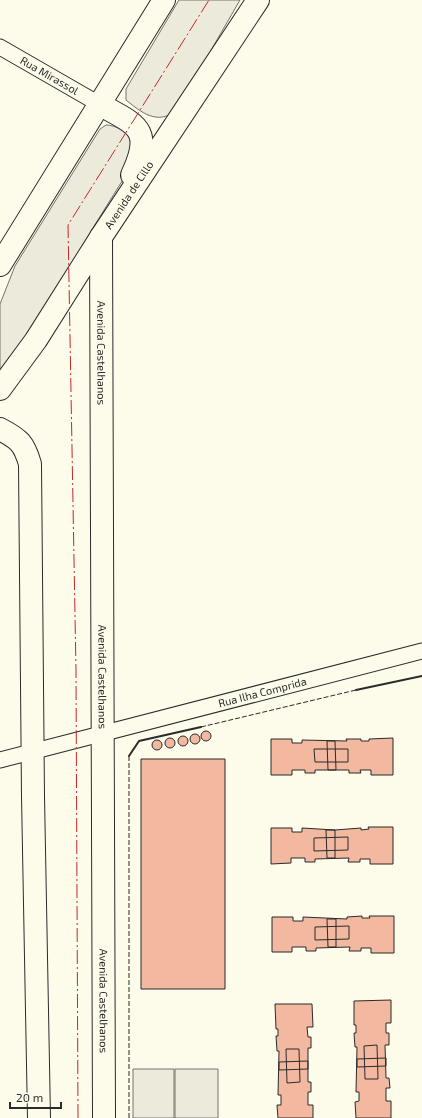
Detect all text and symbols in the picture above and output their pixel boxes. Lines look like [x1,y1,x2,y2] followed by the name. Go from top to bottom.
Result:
[18,53,82,97] street label: Rua Mirassol
[101,158,156,231] street label: Avenida de Cillo
[95,301,109,406] street label: Avenida Castelhanos
[96,625,110,730] street label: Avenida Castelhanos
[217,674,308,709] street label: Rua Ilha Comprida
[97,949,111,1054] street label: Avenida Castelhanos
[10,1084,61,1110] scale bar
[16,1090,43,1104] text: 20 m

